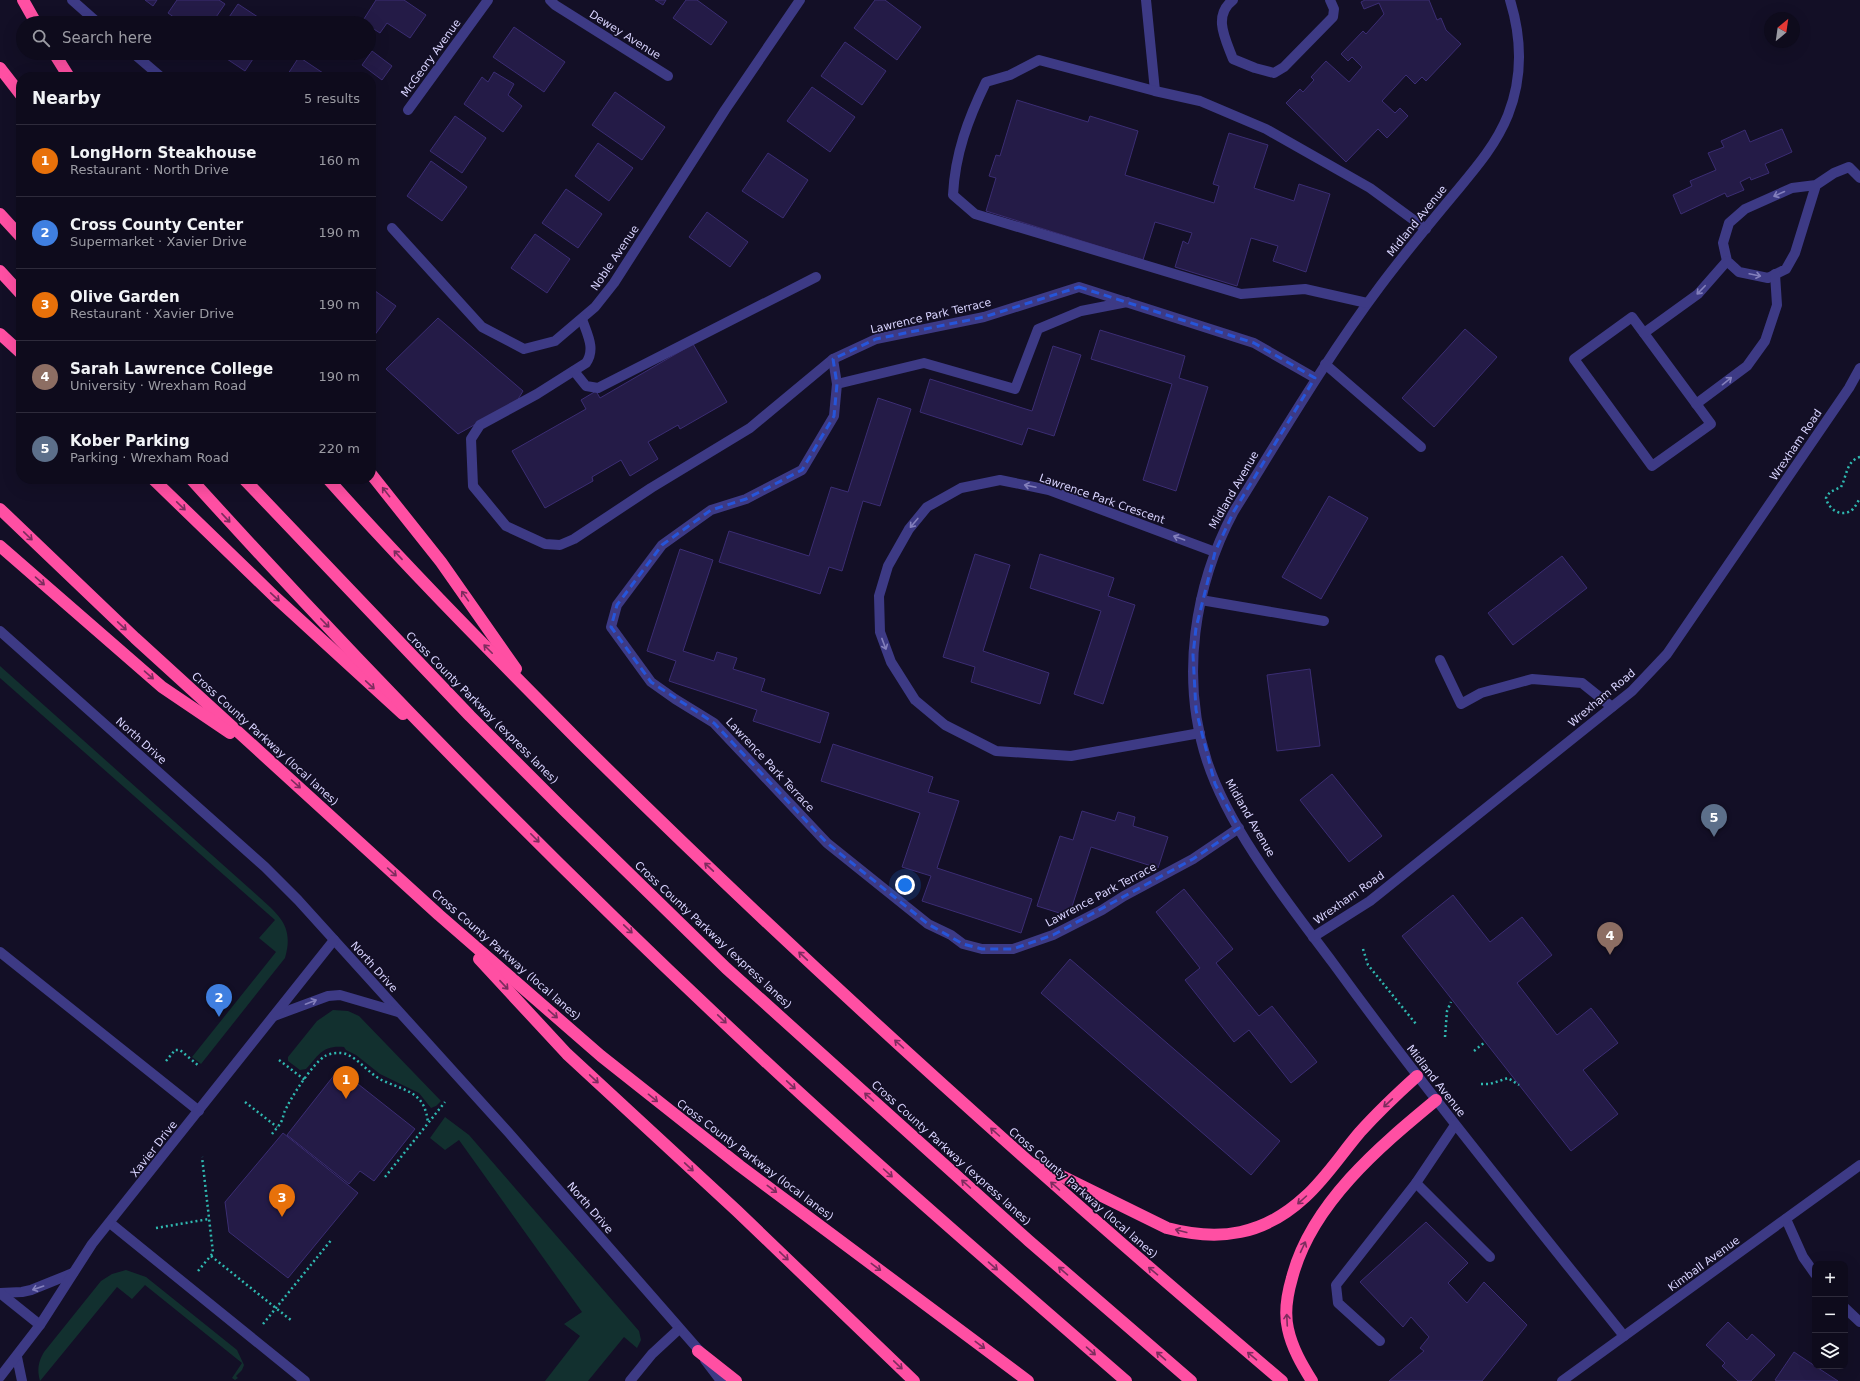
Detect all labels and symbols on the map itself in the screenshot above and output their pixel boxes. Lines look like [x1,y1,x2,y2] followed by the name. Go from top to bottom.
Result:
[587,8,663,62] street label: Dewey Avenue
[1764,12,1800,48] north arrow
[398,16,464,99] street label: McGeory Avenue
[1384,183,1450,259] street label: Midland Avenue
[1773,191,1785,198] one-way arrow
[588,223,642,293] street label: Noble Avenue
[1748,272,1761,280] one-way arrow
[1696,285,1706,295] one-way arrow
[869,296,993,336] street label: Lawrence Park Terrace
[1722,377,1733,386] one-way arrow
[1767,407,1825,483] street label: Wrexham Road
[1206,449,1262,531] street label: Midland Avenue
[1037,471,1167,527] street label: Lawrence Park Crescent
[1023,482,1036,490] one-way arrow
[381,487,390,498] one-way arrow
[176,501,186,511] one-way arrow
[222,513,231,523] one-way arrow
[909,518,918,529] one-way arrow
[23,532,33,541] one-way arrow
[1173,534,1185,542] one-way arrow
[393,550,403,560] one-way arrow
[35,576,45,585] one-way arrow
[461,591,469,602] one-way arrow
[270,592,280,601] one-way arrow
[320,618,330,628] one-way arrow
[117,621,127,631] one-way arrow
[403,629,561,787] street label: Cross County Parkway (express lanes)
[881,637,889,649] one-way arrow
[483,644,493,654] one-way arrow
[1566,666,1638,730] street label: Wrexham Road
[143,670,153,679] one-way arrow
[189,670,341,808] street label: Cross County Parkway (local lanes)
[365,680,376,689] one-way arrow
[113,715,169,767] street label: North Drive
[723,715,817,815] street label: Lawrence Park Terrace
[1222,777,1278,859] street label: Midland Avenue
[291,780,301,789] one-way arrow
[1701,804,1727,837] pin: 5
[530,833,540,843] one-way arrow
[632,859,794,1011] street label: Cross County Parkway (express lanes)
[1043,860,1159,930] street label: Lawrence Park Terrace
[704,862,714,872] one-way arrow
[387,867,397,877] one-way arrow
[1311,869,1387,927] street label: Wrexham Road
[895,875,915,895] your location
[429,887,583,1023] street label: Cross County Parkway (local lanes)
[1597,922,1623,955] pin: 4
[623,925,633,934] one-way arrow
[348,939,400,995] street label: North Drive
[798,952,808,961] one-way arrow
[499,980,508,990] one-way arrow
[206,984,232,1017] pin: 2
[304,998,316,1006] one-way arrow
[548,1010,559,1019] one-way arrow
[717,1014,727,1024] one-way arrow
[894,1040,904,1049] one-way arrow
[1404,1042,1468,1120] street label: Midland Avenue
[333,1066,359,1099] pin: 1
[589,1074,599,1084] one-way arrow
[869,1078,1033,1228] street label: Cross County Parkway (express lanes)
[786,1080,796,1089] one-way arrow
[647,1093,658,1102] one-way arrow
[865,1093,875,1102] one-way arrow
[674,1097,836,1223] street label: Cross County Parkway (local lanes)
[1383,1098,1393,1107] one-way arrow
[128,1118,180,1180] street label: Xavier Drive
[1006,1125,1160,1261] street label: Cross County Parkway (local lanes)
[990,1128,1000,1137] one-way arrow
[684,1162,694,1172] one-way arrow
[882,1168,893,1177] one-way arrow
[961,1179,971,1189] one-way arrow
[564,1180,616,1236] street label: North Drive
[1050,1182,1060,1191] one-way arrow
[269,1184,295,1217] pin: 3
[766,1185,777,1193] one-way arrow
[1296,1195,1307,1204] one-way arrow
[1175,1227,1188,1235] one-way arrow
[1666,1234,1742,1294] street label: Kimball Avenue
[1300,1241,1307,1253] one-way arrow
[779,1251,789,1261] one-way arrow
[988,1261,998,1270] one-way arrow
[870,1263,881,1271] one-way arrow
[1058,1266,1068,1275] one-way arrow
[1148,1267,1158,1276] one-way arrow
[32,1284,44,1292] one-way arrow
[1284,1314,1291,1327] one-way arrow
[974,1341,985,1349] one-way arrow
[1086,1347,1096,1356] one-way arrow
[1156,1351,1167,1360] one-way arrow
[1247,1351,1257,1360] one-way arrow
[893,1361,903,1370] one-way arrow

